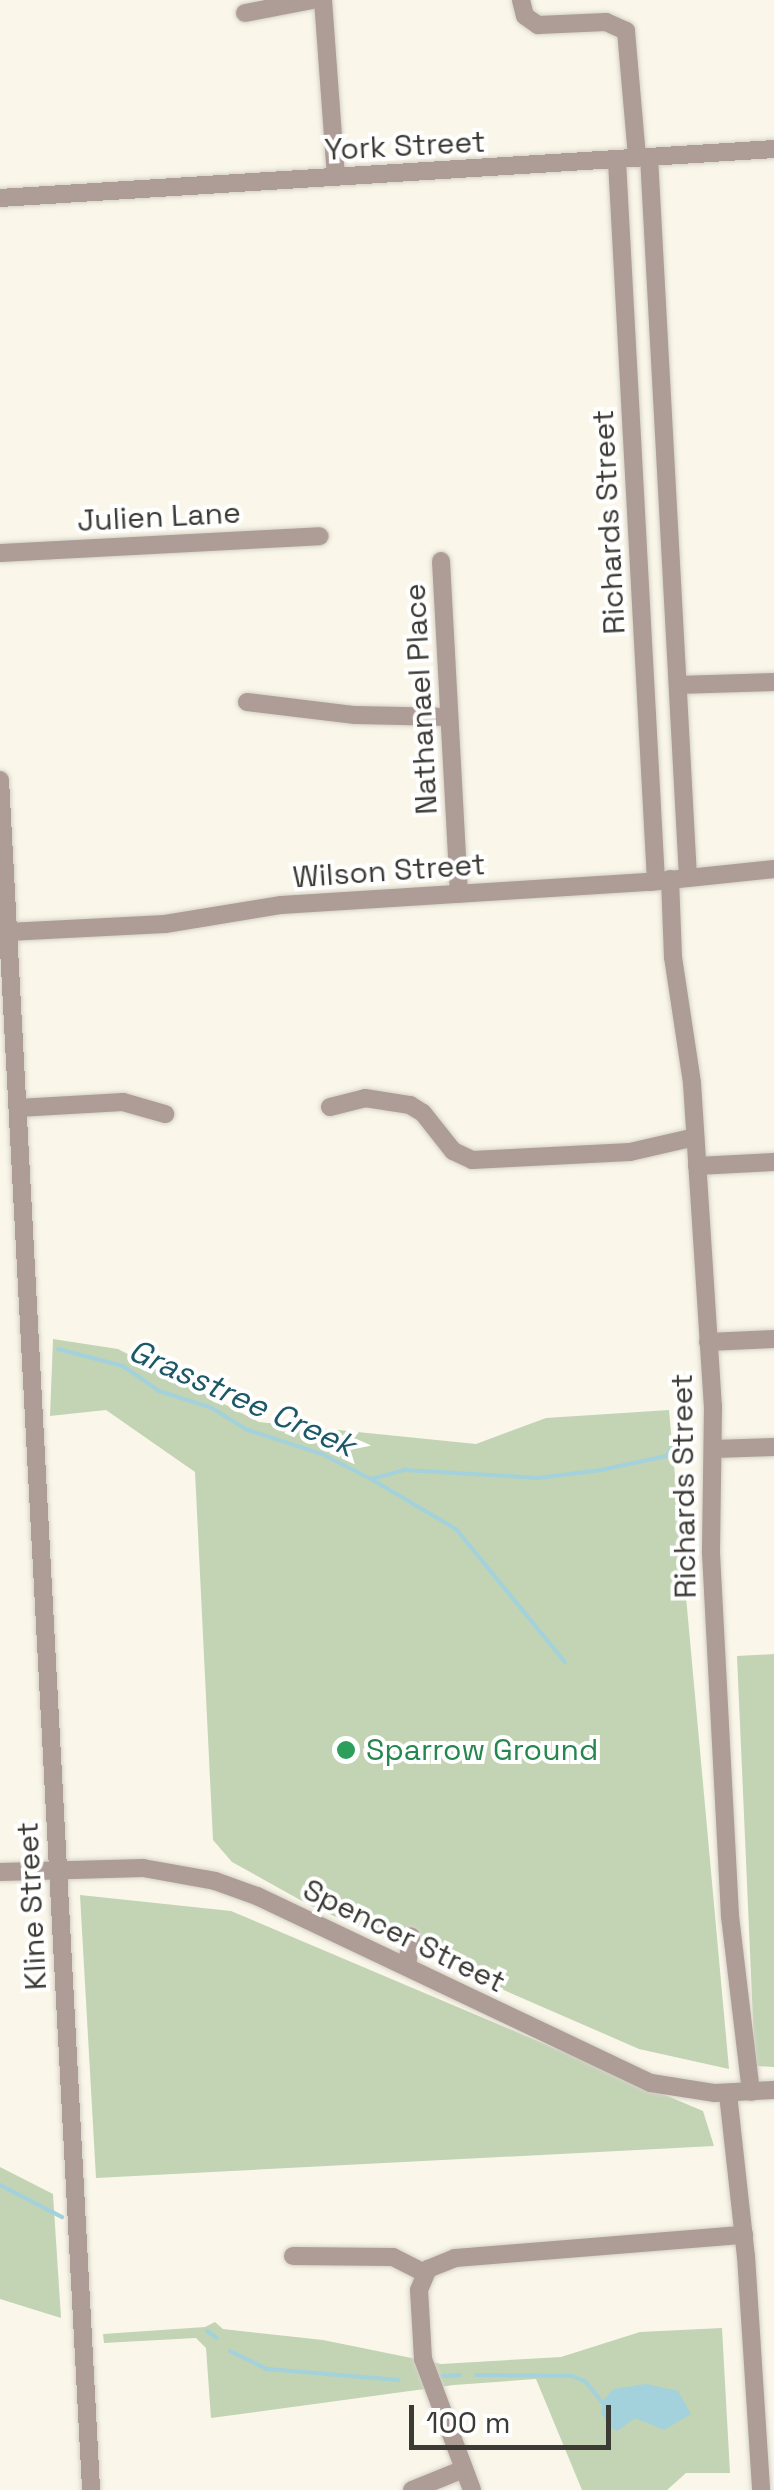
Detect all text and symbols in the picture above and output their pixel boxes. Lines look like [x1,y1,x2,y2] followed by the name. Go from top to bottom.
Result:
[324,124,486,168] street label: York Street
[585,409,633,635] street label: Richards Street
[76,495,242,539] street label: Julien Lane
[397,582,445,816] street label: Nathanael Place
[291,846,487,896] street label: Wilson Street
[123,1331,361,1465] water label: Grasstree Creek
[664,1373,704,1599] street label: Richards Street
[366,1732,598,1768] place label: Sparrow Ground
[335,1739,357,1761] marker: Sparrow Ground
[10,1821,54,1991] street label: Kline Street
[297,1872,511,2000] street label: Spencer Street
[414,2385,616,2447] scale bar
[426,2403,511,2442] text: 100 m

